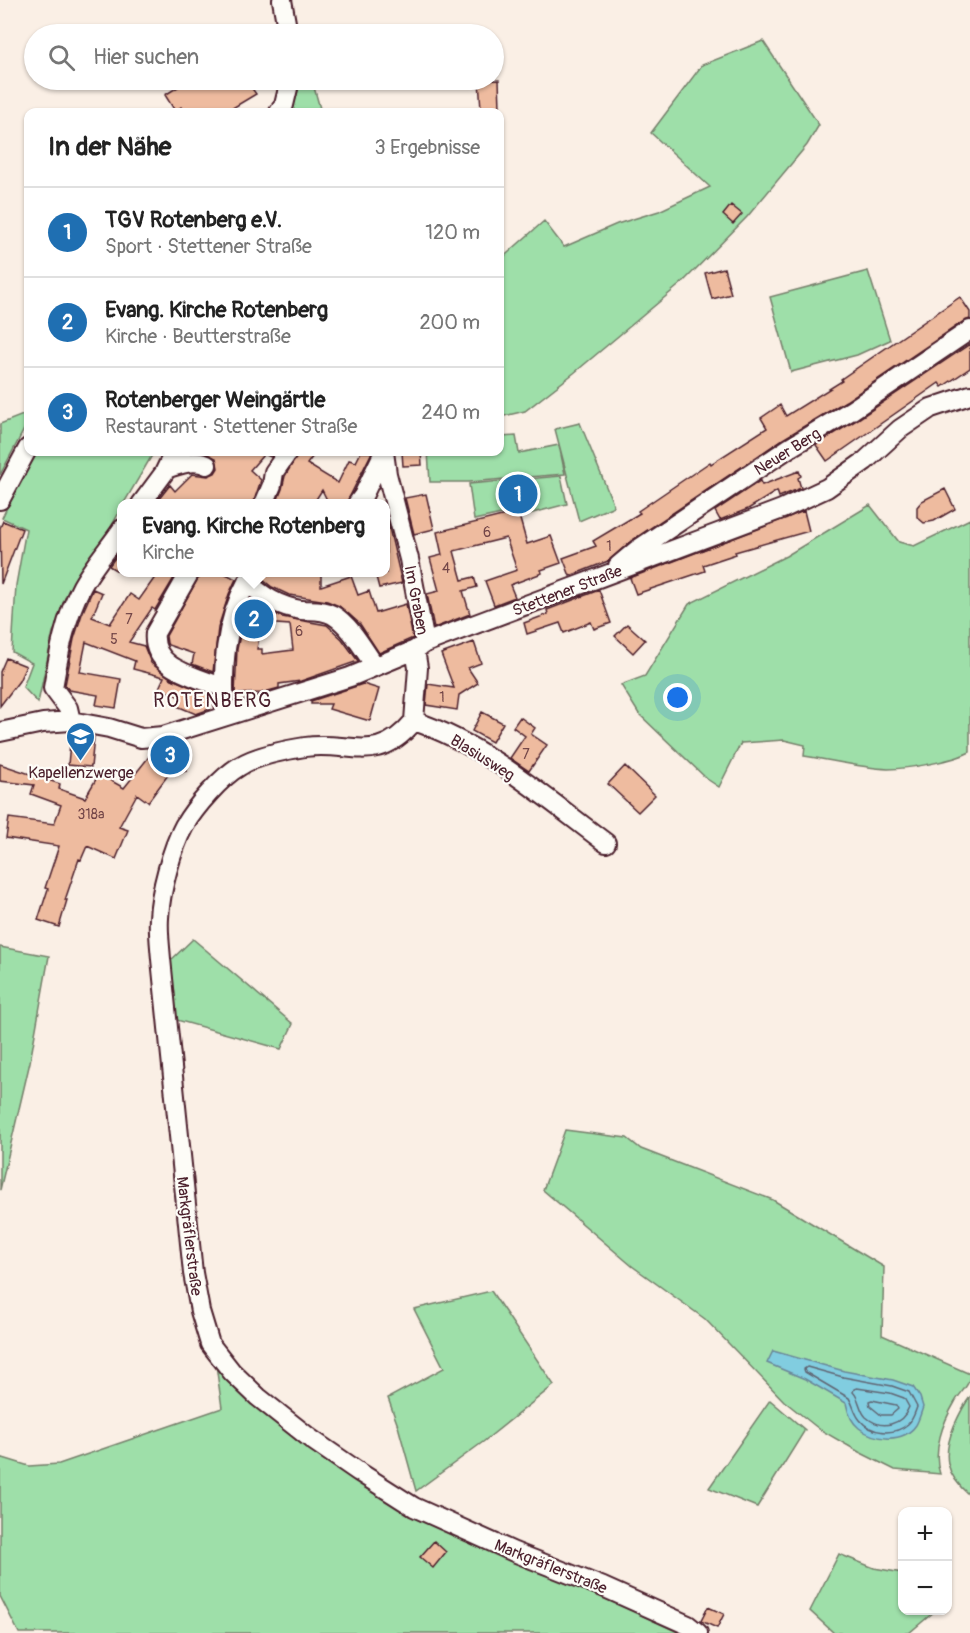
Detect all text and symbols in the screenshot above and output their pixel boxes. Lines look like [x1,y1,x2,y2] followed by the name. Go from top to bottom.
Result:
[24,24,504,90] search box
[45,41,78,74] icon: search
[93,43,199,71] text: Hier suchen
[48,131,171,163] text: In der Nähe
[375,135,480,160] text: 3 Ergebnisse
[105,206,282,234] text: TGV Rotenberg e.V.
[64,220,71,245] text: 1
[425,220,480,245] text: 120 m
[105,234,312,259] text: Sport · Stettener Straße
[105,296,328,324] text: Evang. Kirche Rotenberg
[62,310,73,335] text: 2
[419,310,480,335] text: 200 m
[105,324,291,349] text: Kirche · Beutterstraße
[105,386,325,414] text: Rotenberger Weingärtle
[62,400,73,425] text: 3
[421,400,480,425] text: 240 m
[105,414,357,439] text: Restaurant · Stettener Straße
[751,424,824,480] street label: Neuer Berg
[498,472,538,516] pin: 1
[117,499,390,577] popup
[142,512,365,540] text: Evang. Kirche Rotenberg
[483,524,491,541] house number: 6
[606,538,612,555] house number: 1
[142,540,194,565] text: Kirche
[442,560,450,577] house number: 4
[510,561,625,621] street label: Stettener Straße
[399,564,433,637] street label: Im Graben
[234,596,274,642] pin: 2
[125,611,133,628] house number: 7
[295,623,303,640] house number: 6
[110,631,118,648] house number: 5
[663,683,692,712] your location
[153,688,273,713] district label: ROTENBERG
[439,689,445,706] house number: 1
[65,720,97,762] school or university icon: Kapellenzwerge
[447,730,518,785] street label: Blasiusweg
[150,732,190,777] pin: 3
[522,746,530,763] house number: 7
[28,763,134,783] place label: Kapellenzwerge
[78,806,104,823] house number: 318a
[172,1175,206,1297] street label: Markgräflerstraße
[898,1507,952,1615] map controls
[898,1507,952,1561] button: +
[491,1535,610,1599] street label: Markgräflerstraße
[898,1561,952,1615] button: −

